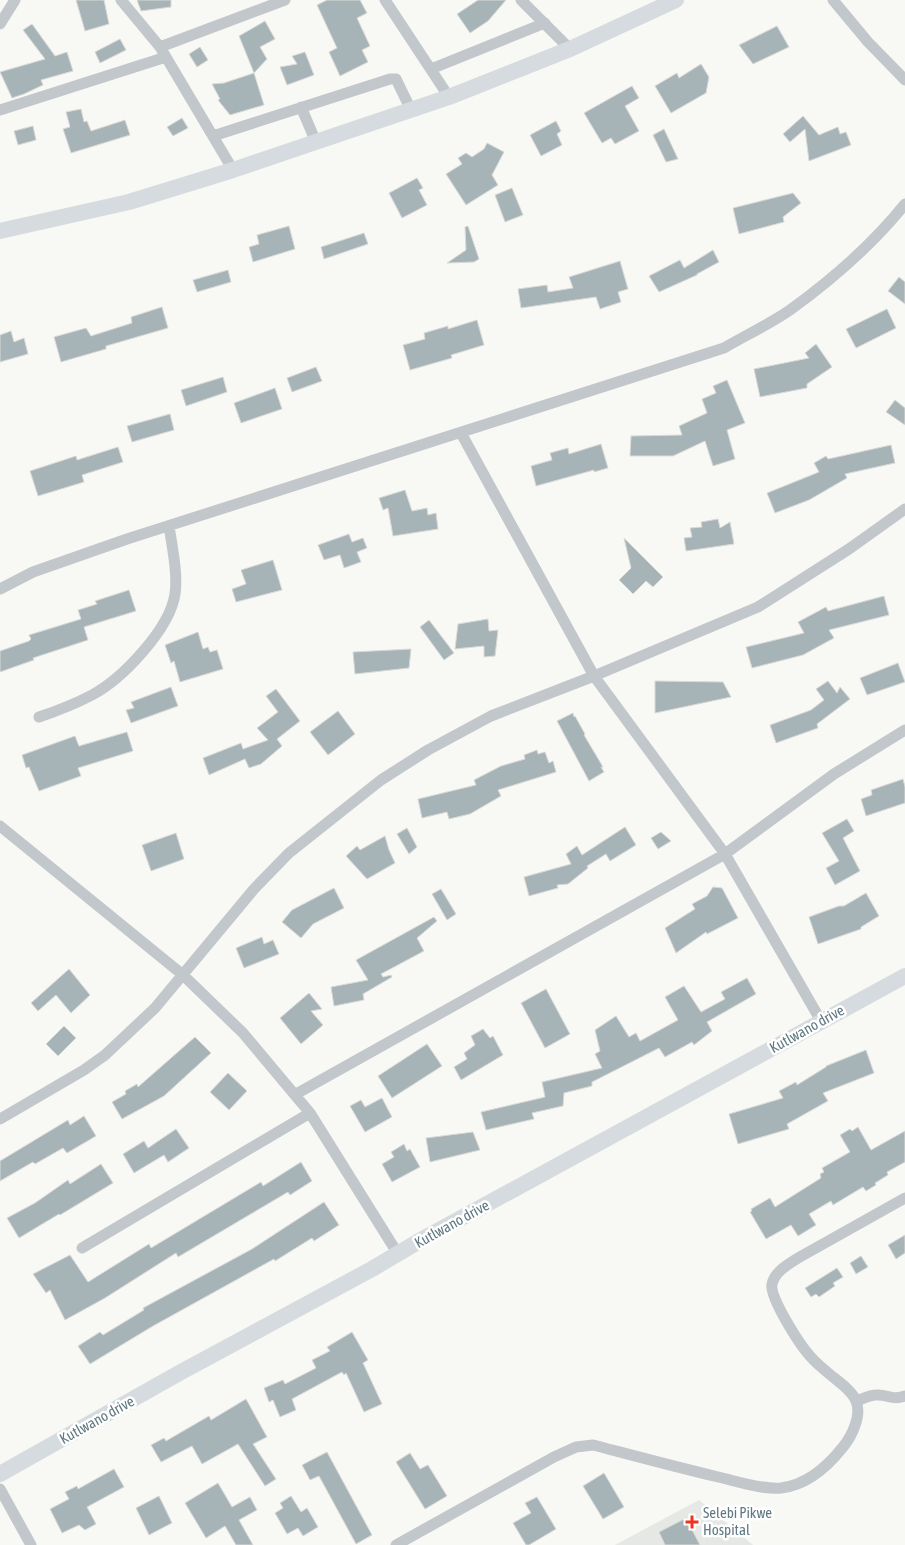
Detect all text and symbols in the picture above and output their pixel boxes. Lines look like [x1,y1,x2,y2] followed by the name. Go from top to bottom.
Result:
[767,1001,847,1056] street label: Kutlwano drive
[412,1196,492,1251] street label: Kutlwano drive
[57,1392,137,1447] street label: Kutlwano drive
[703,1504,772,1538] place label: Selebi Pikwe Hospital
[685,1515,699,1529] marker: Selebi Pikwe Hospital

